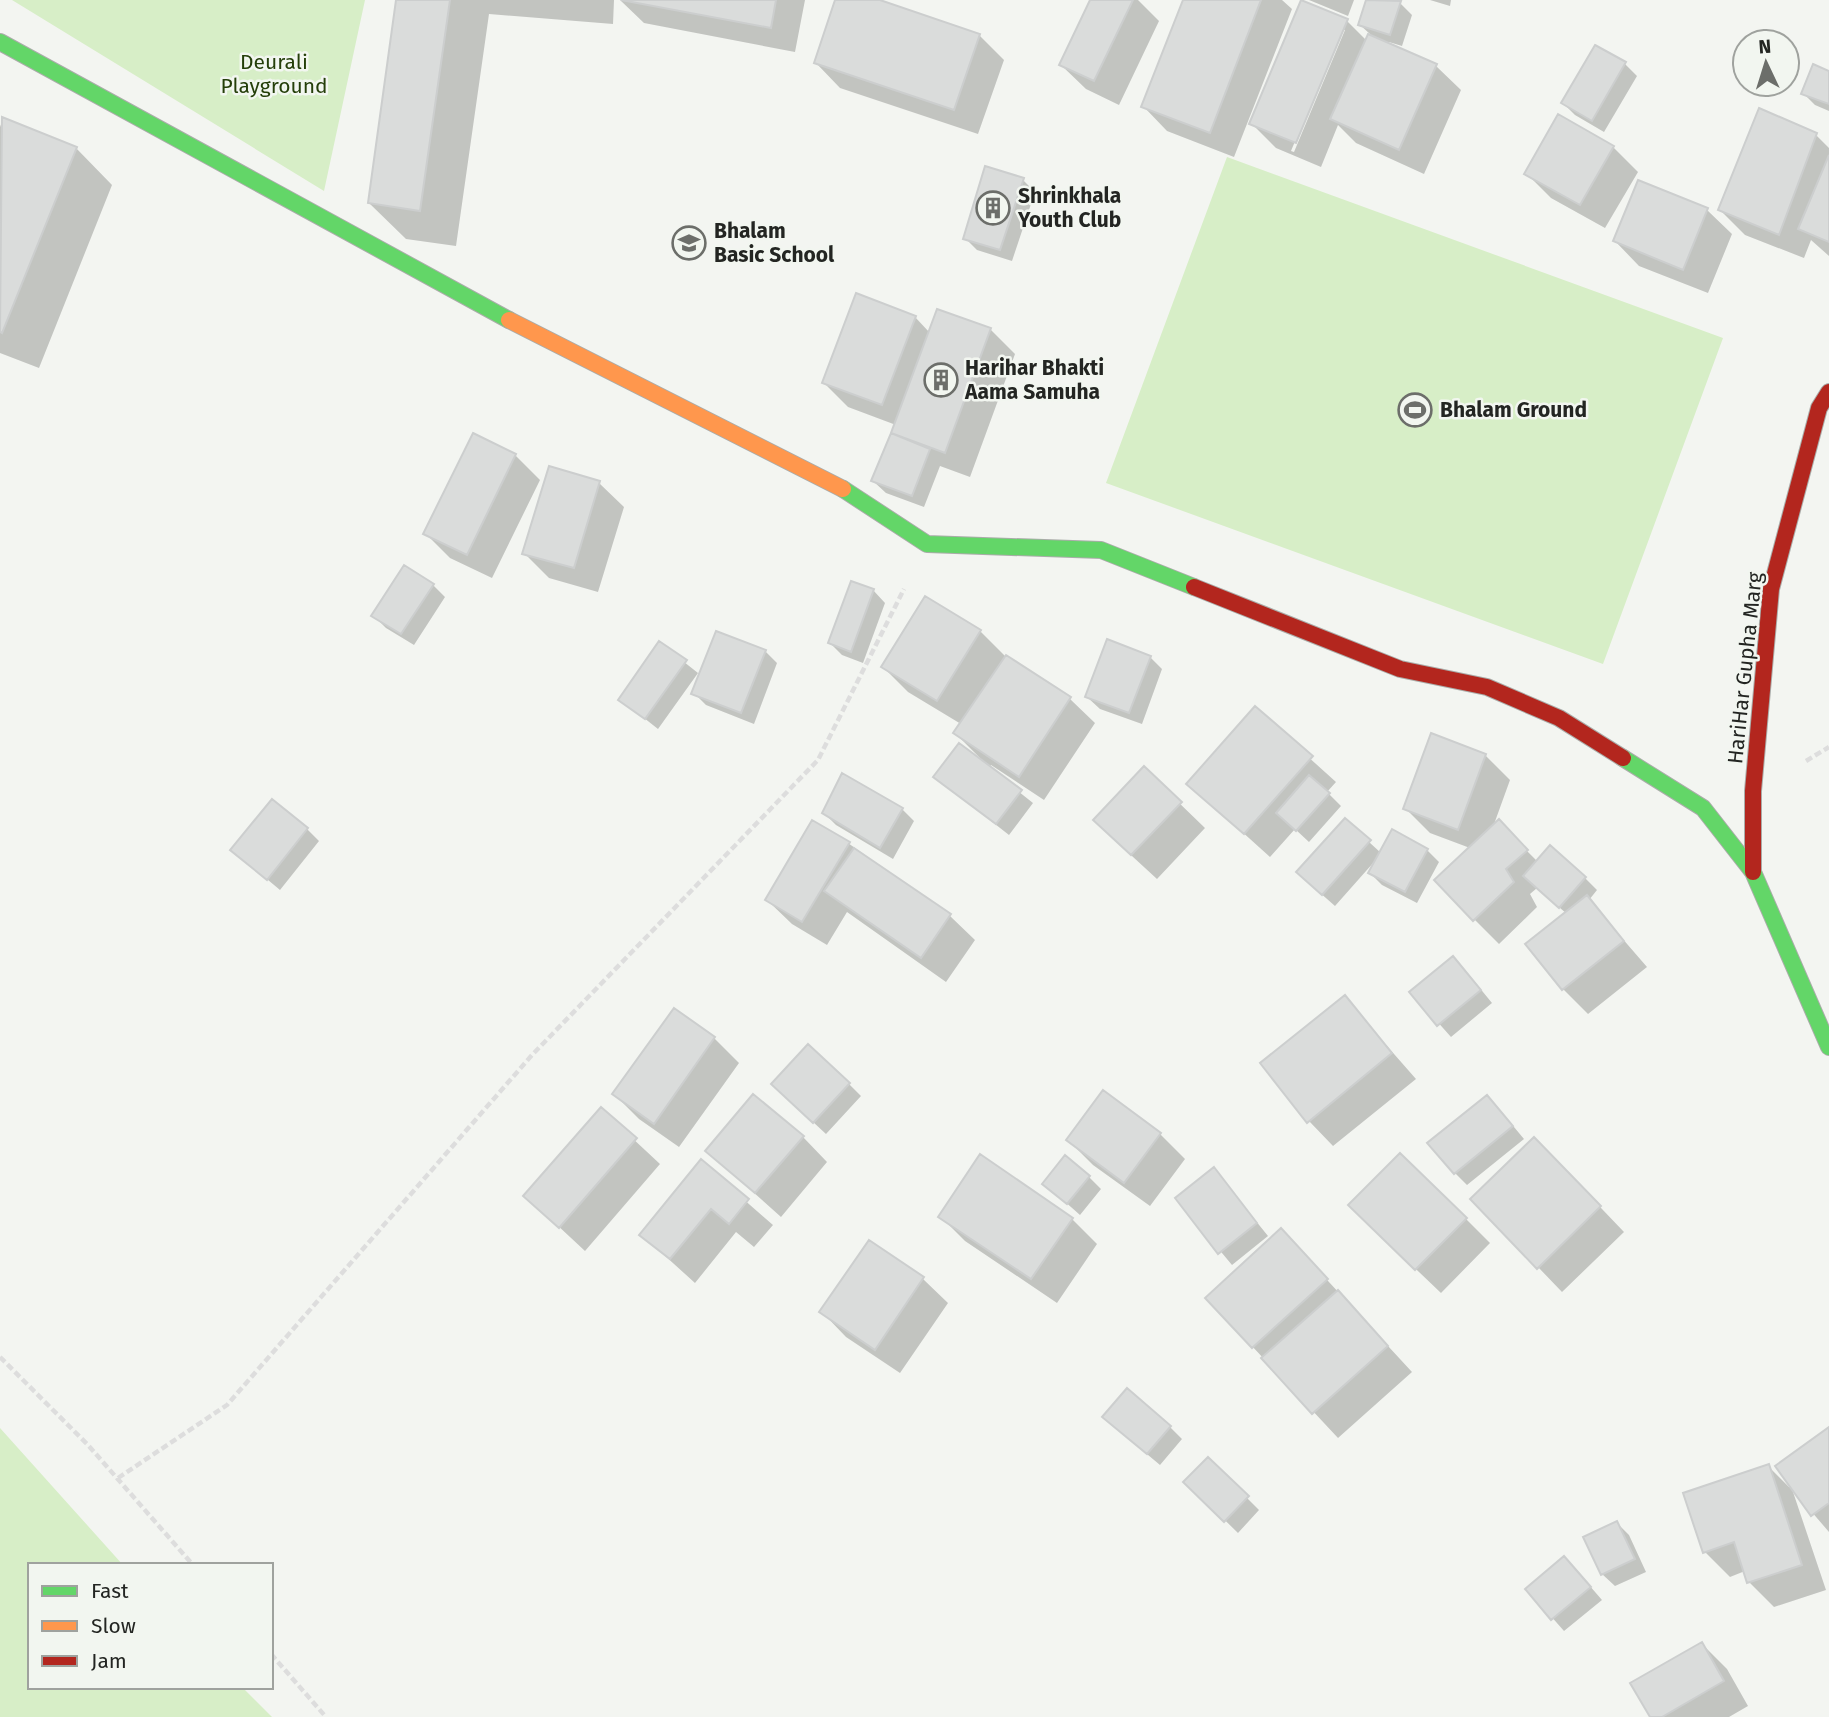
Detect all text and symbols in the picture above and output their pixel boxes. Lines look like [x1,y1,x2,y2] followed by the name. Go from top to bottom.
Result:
[1731,28,1801,98] north arrow
[1758,35,1772,58] text: N
[220,49,328,99] park label: Deurali Playground
[1017,183,1121,233] place label: Shrinkhala Youth Club
[974,189,1012,227] building icon: Shrinkhala Youth Club
[714,218,835,268] place label: Bhalam Basic School
[670,224,708,262] school or university icon: Bhalam Basic School
[964,355,1104,405] place label: Harihar Bhakti Aama Samuha
[922,361,960,399] building icon: Harihar Bhakti Aama Samuha
[1396,391,1434,429] sports icon: Bhalam Ground
[1440,397,1587,423] place label: Bhalam Ground
[1722,571,1768,765] street label: HariHar Gupha Marg
[28,1563,273,1689] legend
[91,1578,129,1604] text: Fast
[91,1613,136,1639] text: Slow
[91,1648,127,1674] text: Jam

